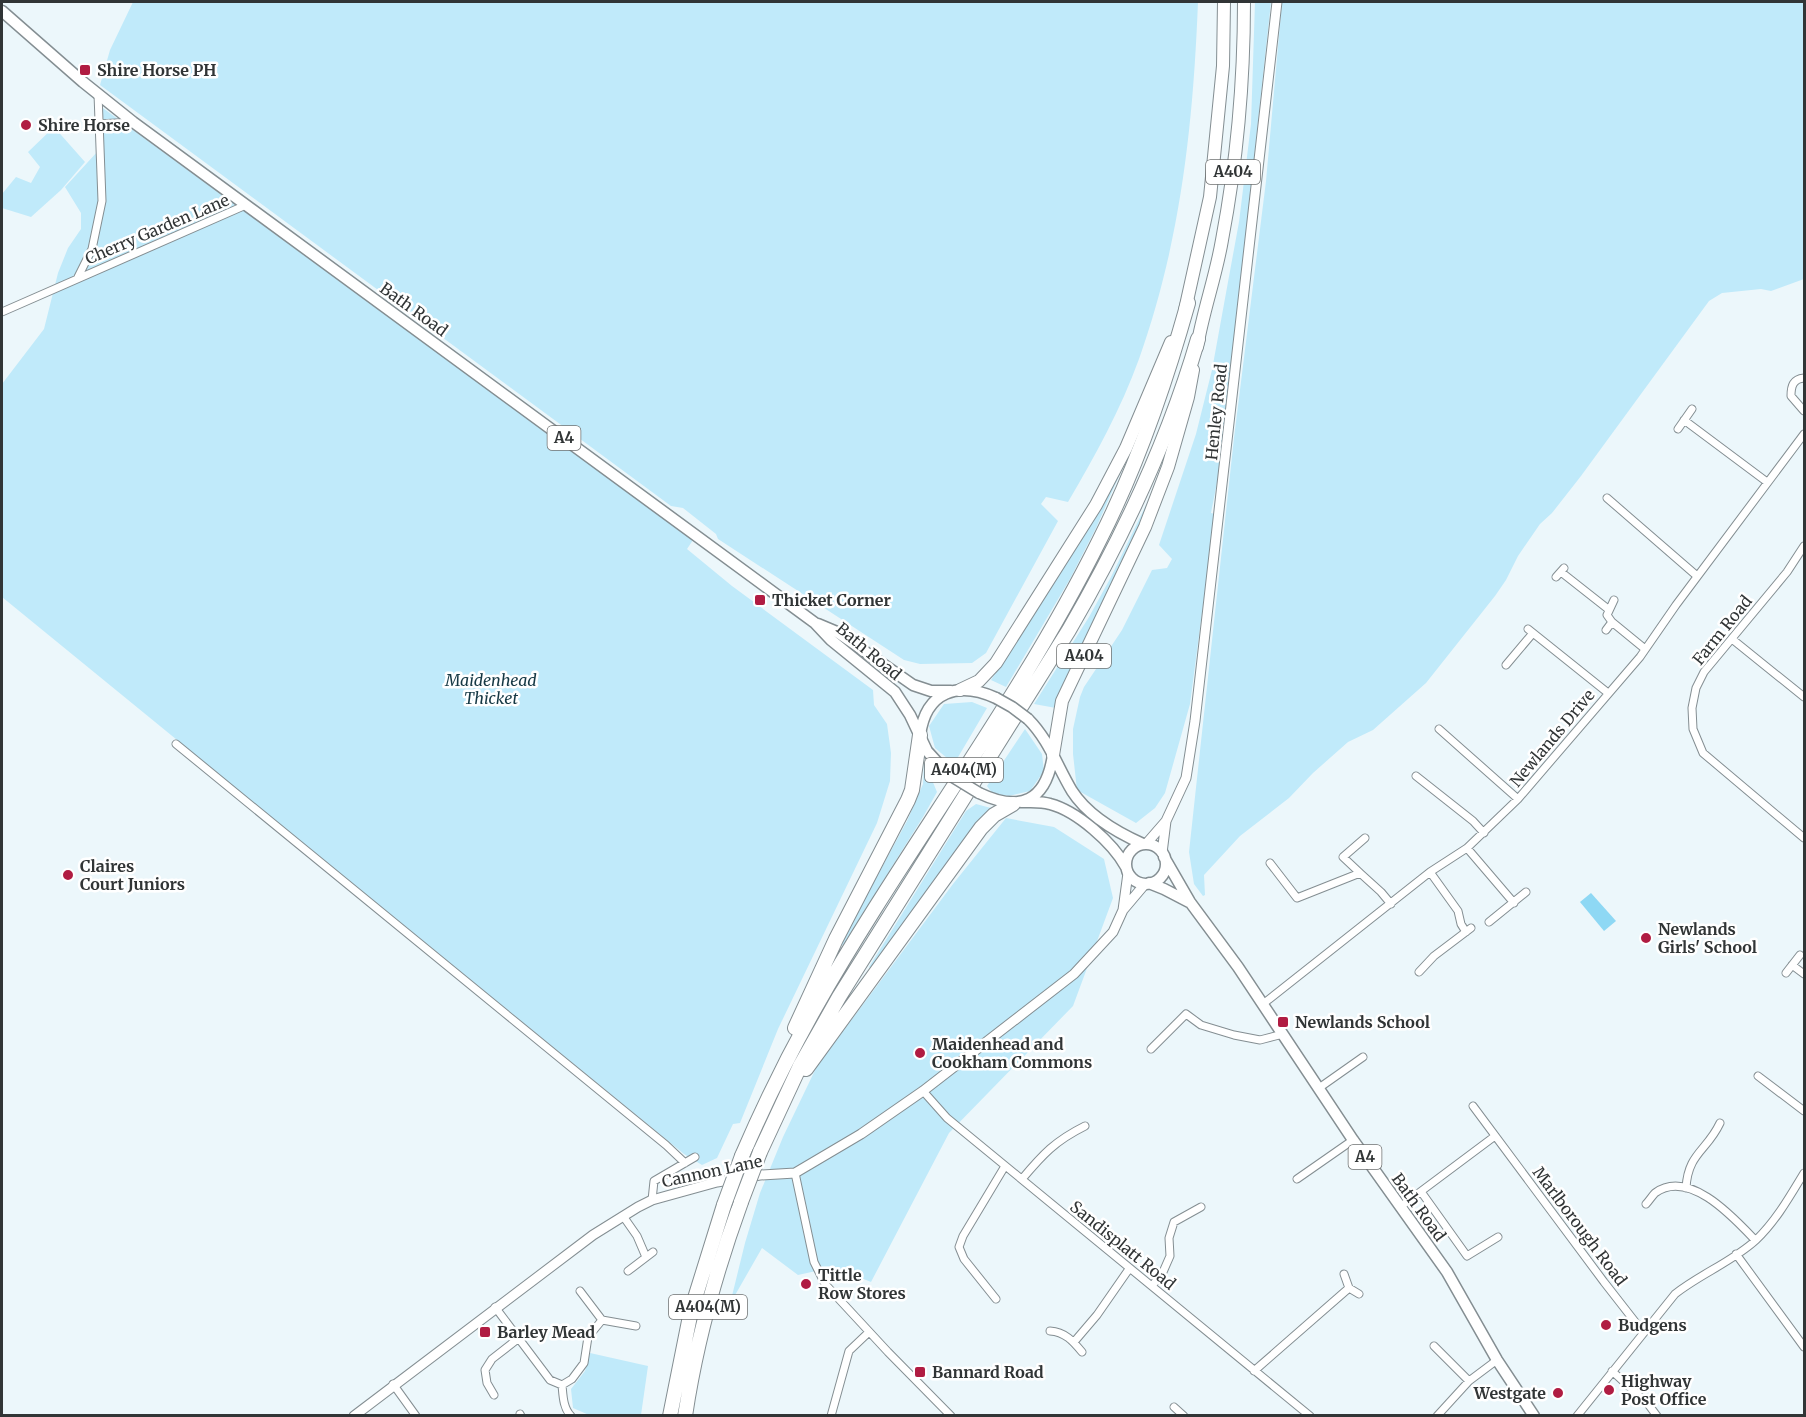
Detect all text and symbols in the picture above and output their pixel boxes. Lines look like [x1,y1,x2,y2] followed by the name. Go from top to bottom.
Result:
[97,60,216,80] place label: Shire Horse PH
[78,63,92,77] marker: Shire Horse PH
[38,115,130,135] place label: Shire Horse
[19,118,33,132] marker: Shire Horse
[1206,160,1260,184] road number: A404
[82,190,232,268] street label: Cherry Garden Lane
[376,278,452,340] street label: Bath Road
[1201,362,1231,461] street label: Henley Road
[548,426,580,450] road number: A4
[772,590,891,610] place label: Thicket Corner
[1688,591,1756,669] street label: Farm Road
[753,593,767,607] marker: Thicket Corner
[832,618,906,684] street label: Bath Road
[1057,644,1111,668] road number: A404
[444,670,537,708] park label: Maidenhead Thicket
[1505,685,1599,791] street label: Newlands Drive
[925,758,1003,782] road number: A404(M)
[80,856,185,894] place label: Claires Court Juniors
[61,868,75,882] marker: Claires Court Juniors
[1658,919,1757,957] place label: Newlands Girls' School
[1639,931,1653,945] marker: Newlands Girls' School
[1295,1012,1430,1032] place label: Newlands School
[1276,1015,1290,1029] marker: Newlands School
[932,1034,1092,1072] place label: Maidenhead and Cookham Commons
[913,1046,927,1060] marker: Maidenhead and Cookham Commons
[1348,1145,1382,1169] road number: A4
[660,1151,764,1191] street label: Cannon Lane
[1529,1163,1631,1290] street label: Marlborough Road
[1388,1169,1450,1245] street label: Bath Road
[1066,1196,1180,1294] street label: Sandisplatt Road
[818,1265,906,1303] place label: Tittle Row Stores
[799,1277,813,1291] marker: Tittle Row Stores
[669,1295,747,1319] road number: A404(M)
[1618,1315,1687,1335] place label: Budgens
[1599,1318,1613,1332] marker: Budgens
[497,1322,595,1342] place label: Barley Mead
[478,1325,492,1339] marker: Barley Mead
[932,1362,1044,1382] place label: Bannard Road
[913,1365,927,1379] marker: Bannard Road
[1621,1371,1707,1409] place label: Highway Post Office
[1473,1383,1546,1403] place label: Westgate
[1602,1383,1616,1397] marker: Highway Post Office
[1551,1386,1565,1400] marker: Westgate

